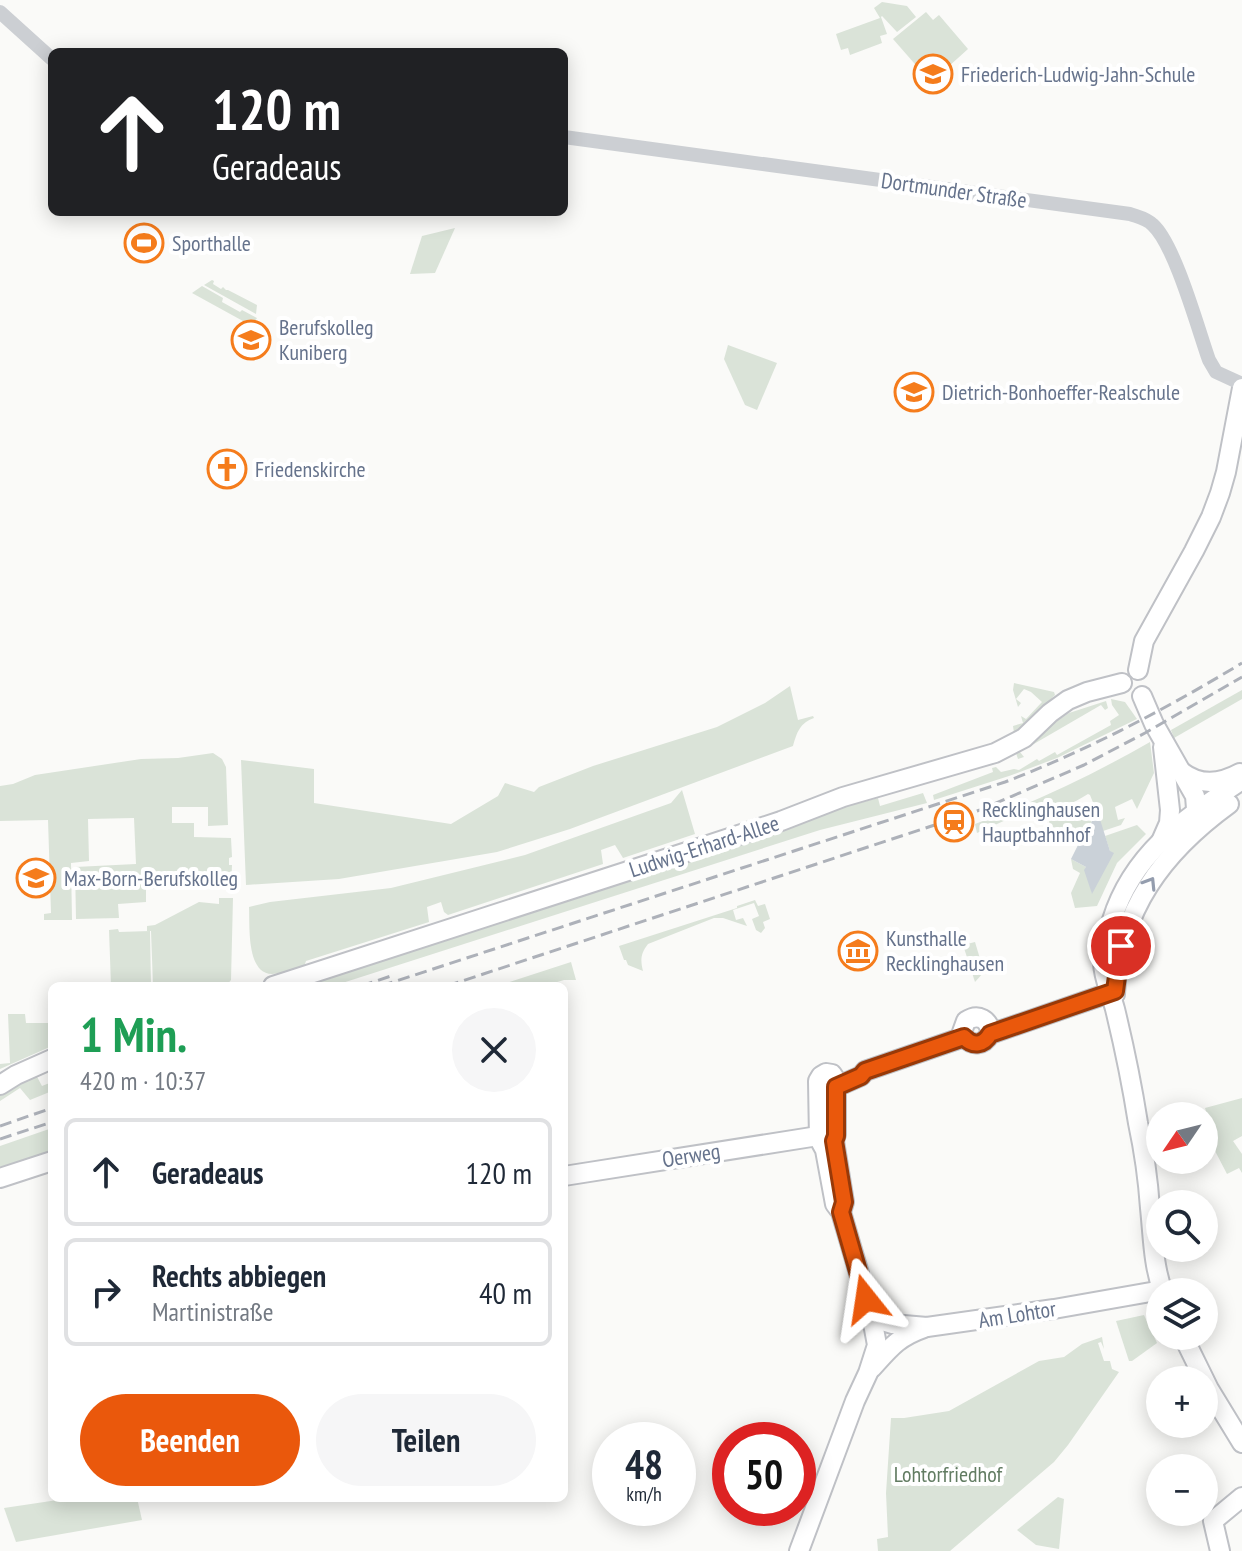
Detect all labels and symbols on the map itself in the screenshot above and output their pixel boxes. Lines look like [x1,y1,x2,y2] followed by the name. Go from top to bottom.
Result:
[912,53,954,95] school or university icon: Friederich-Ludwig-Jahn-Schule
[961,60,1195,88] place label: Friederich-Ludwig-Jahn-Schule
[879,166,1029,214] street label: Dortmunder Straße
[123,222,165,264] sports icon: Sporthalle
[172,229,251,257] place label: Sporthalle
[279,313,374,366] place label: Berufskolleg Kuniberg
[230,319,272,361] school or university icon: Berufskolleg Kuniberg
[893,371,935,413] school or university icon: Dietrich-Bonhoeffer-Realschule
[942,378,1180,406] place label: Dietrich-Bonhoeffer-Realschule
[206,448,248,490] church icon: Friedenskirche
[255,455,366,483] place label: Friedenskirche
[982,795,1100,848] place label: Recklinghausen Hauptbahnhof
[933,801,975,843] station icon: Recklinghausen Hauptbahnhof
[625,809,783,883] street label: Ludwig-Erhard-Allee
[15,857,57,899] school or university icon: Max-Born-Berufskolleg
[64,864,238,892] place label: Max-Born-Berufskolleg
[1140,877,1155,892] one-way arrow
[1087,912,1155,980] pin
[886,924,1004,977] place label: Kunsthalle Recklinghausen
[837,930,879,972] museum icon: Kunsthalle Recklinghausen
[1146,1102,1218,1174] north arrow
[660,1137,722,1173] street label: Oerweg
[824,1257,908,1341] position arrow
[976,1294,1058,1334] street label: Am Lohtor
[712,1422,816,1526] speed limit sign: 50
[894,1460,1004,1488] park label: Lohtorfriedhof

